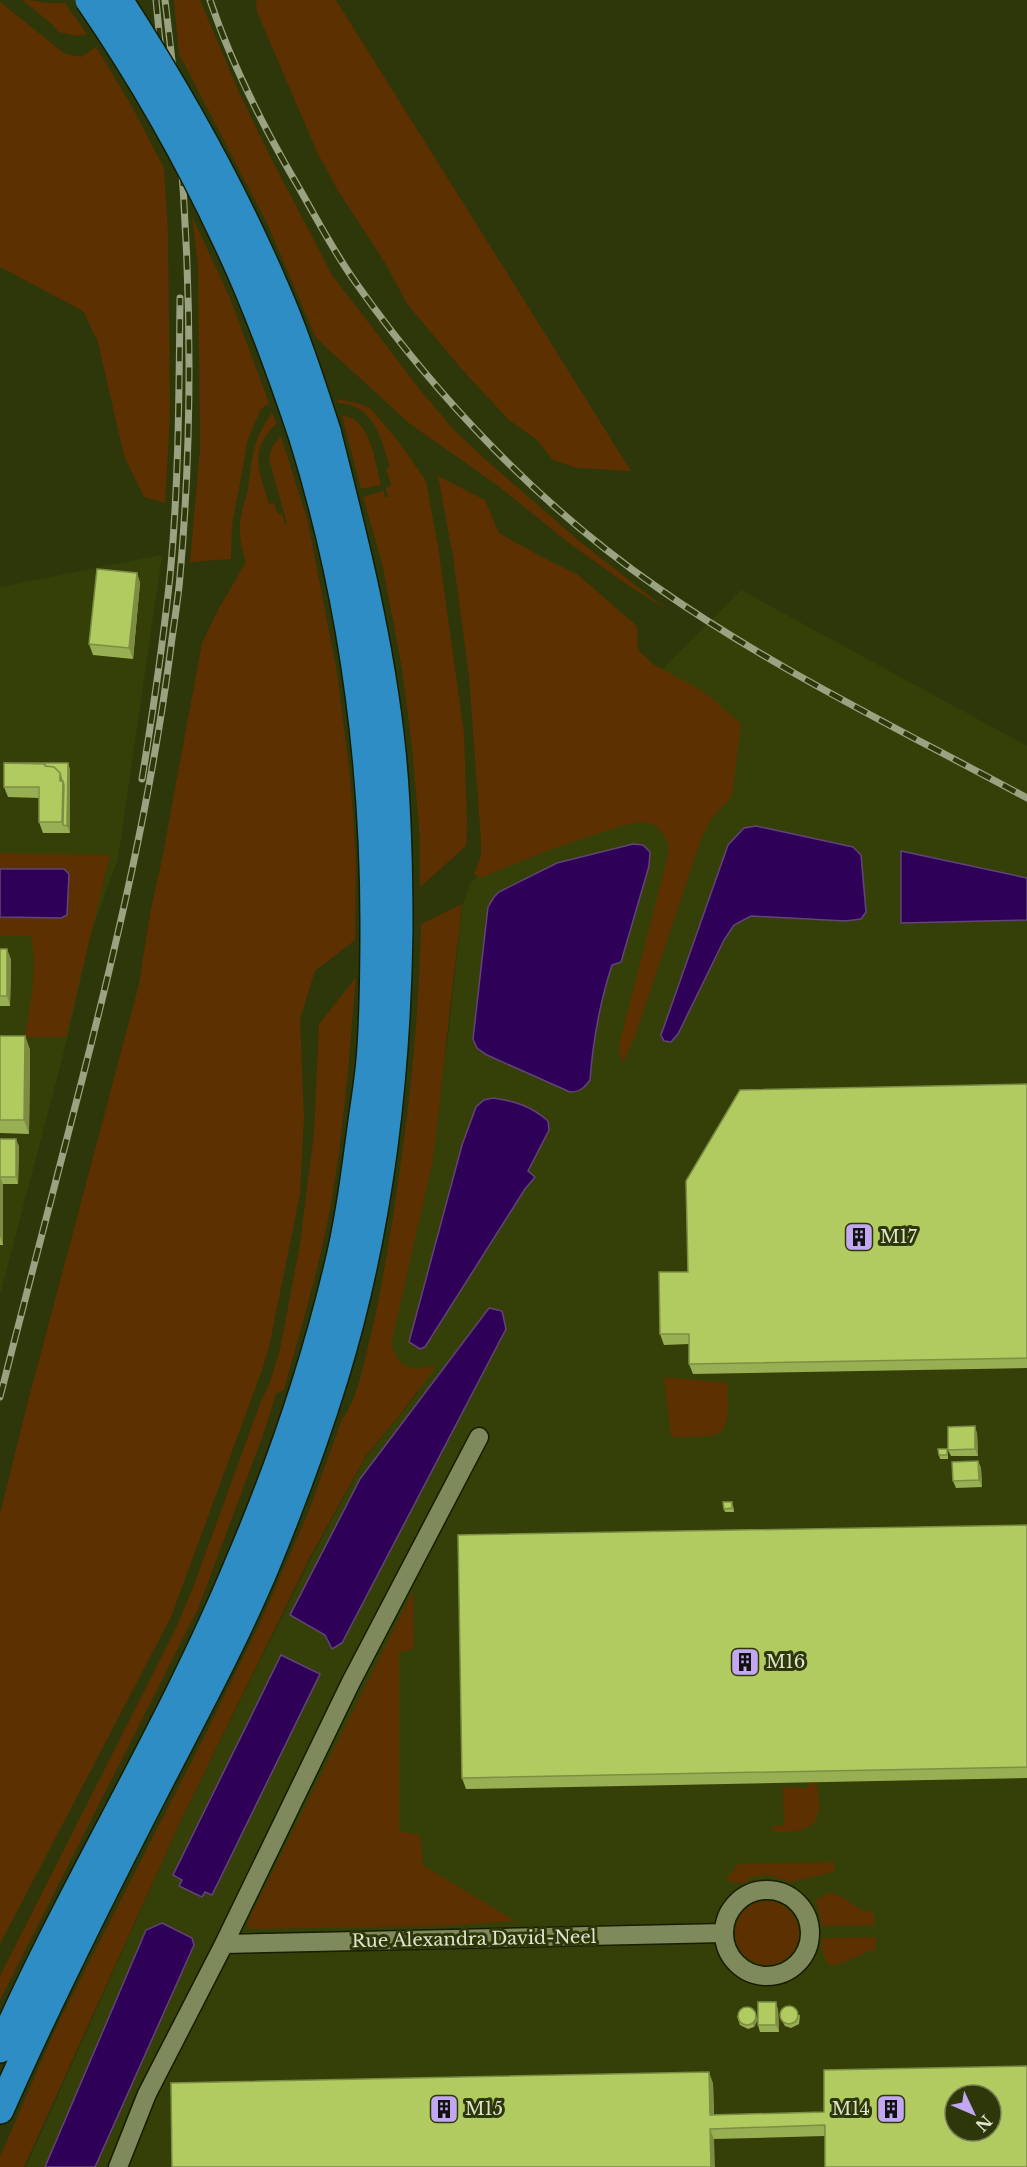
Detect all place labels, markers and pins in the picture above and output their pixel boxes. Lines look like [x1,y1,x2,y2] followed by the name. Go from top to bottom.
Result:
[843,1221,875,1253] building icon: M17
[880,1226,918,1248] place label: M17
[729,1646,761,1678] building icon: M16
[766,1651,805,1673] place label: M16
[428,2093,460,2125] building icon: M15
[875,2093,907,2125] building icon: M14
[465,2098,503,2120] place label: M15
[832,2098,870,2120] place label: M14

